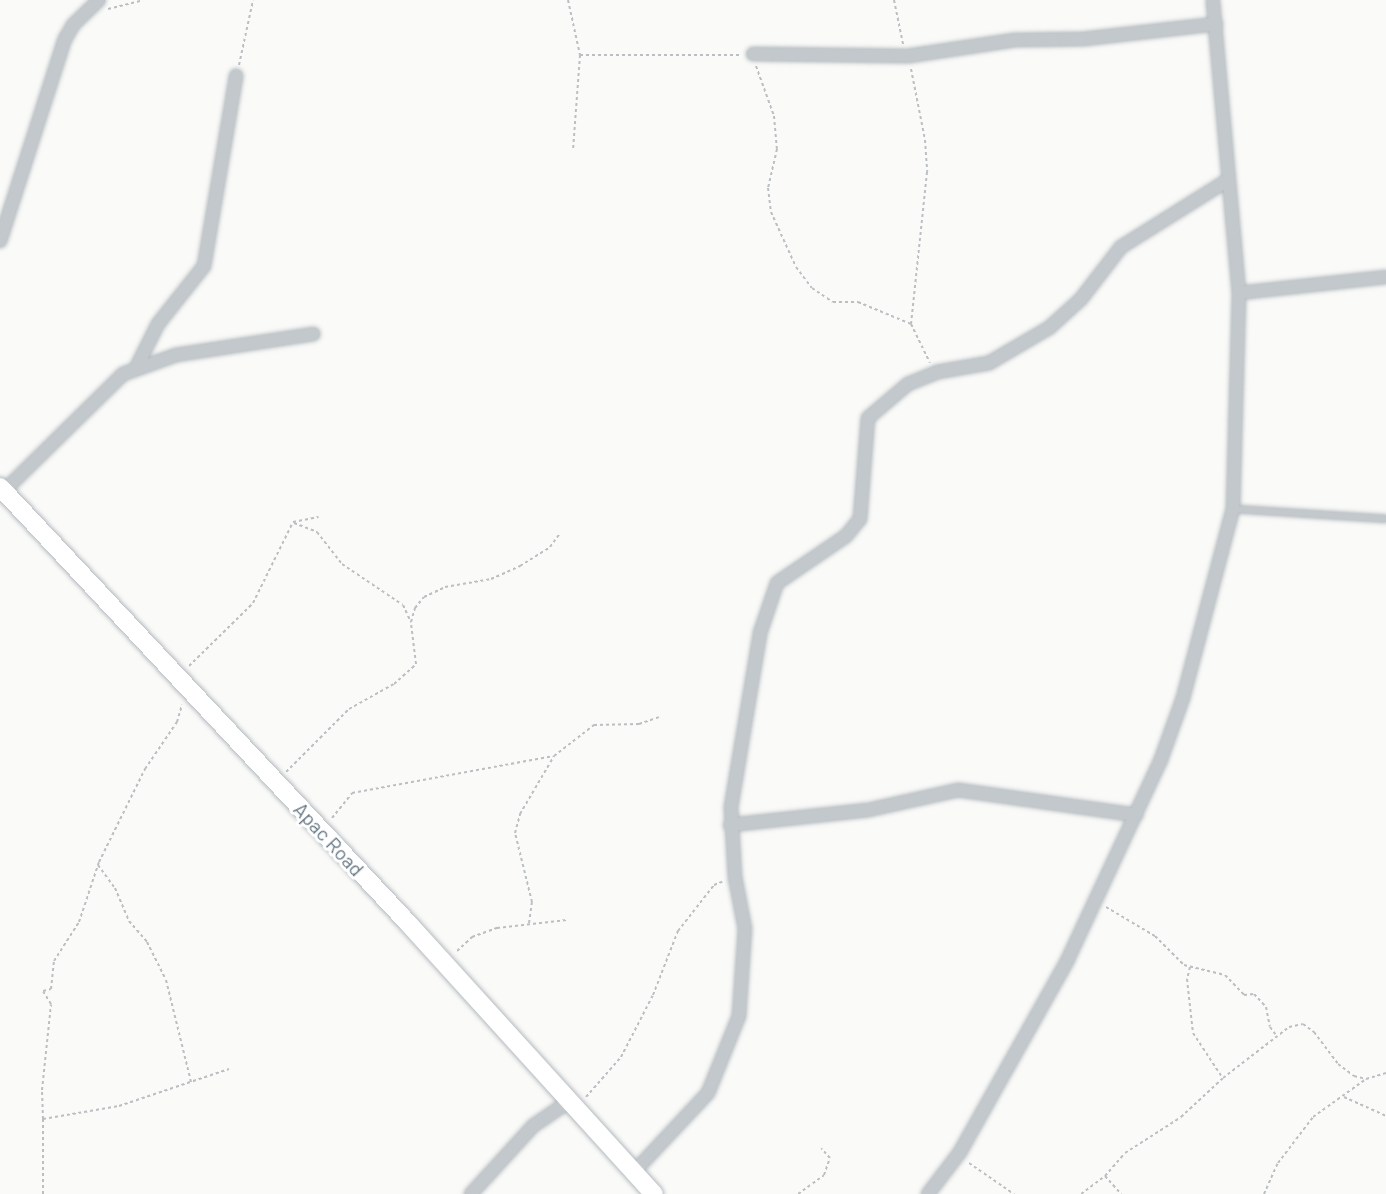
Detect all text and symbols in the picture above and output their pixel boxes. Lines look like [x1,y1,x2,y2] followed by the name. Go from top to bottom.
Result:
[289,797,369,881] street label: Apac Road

